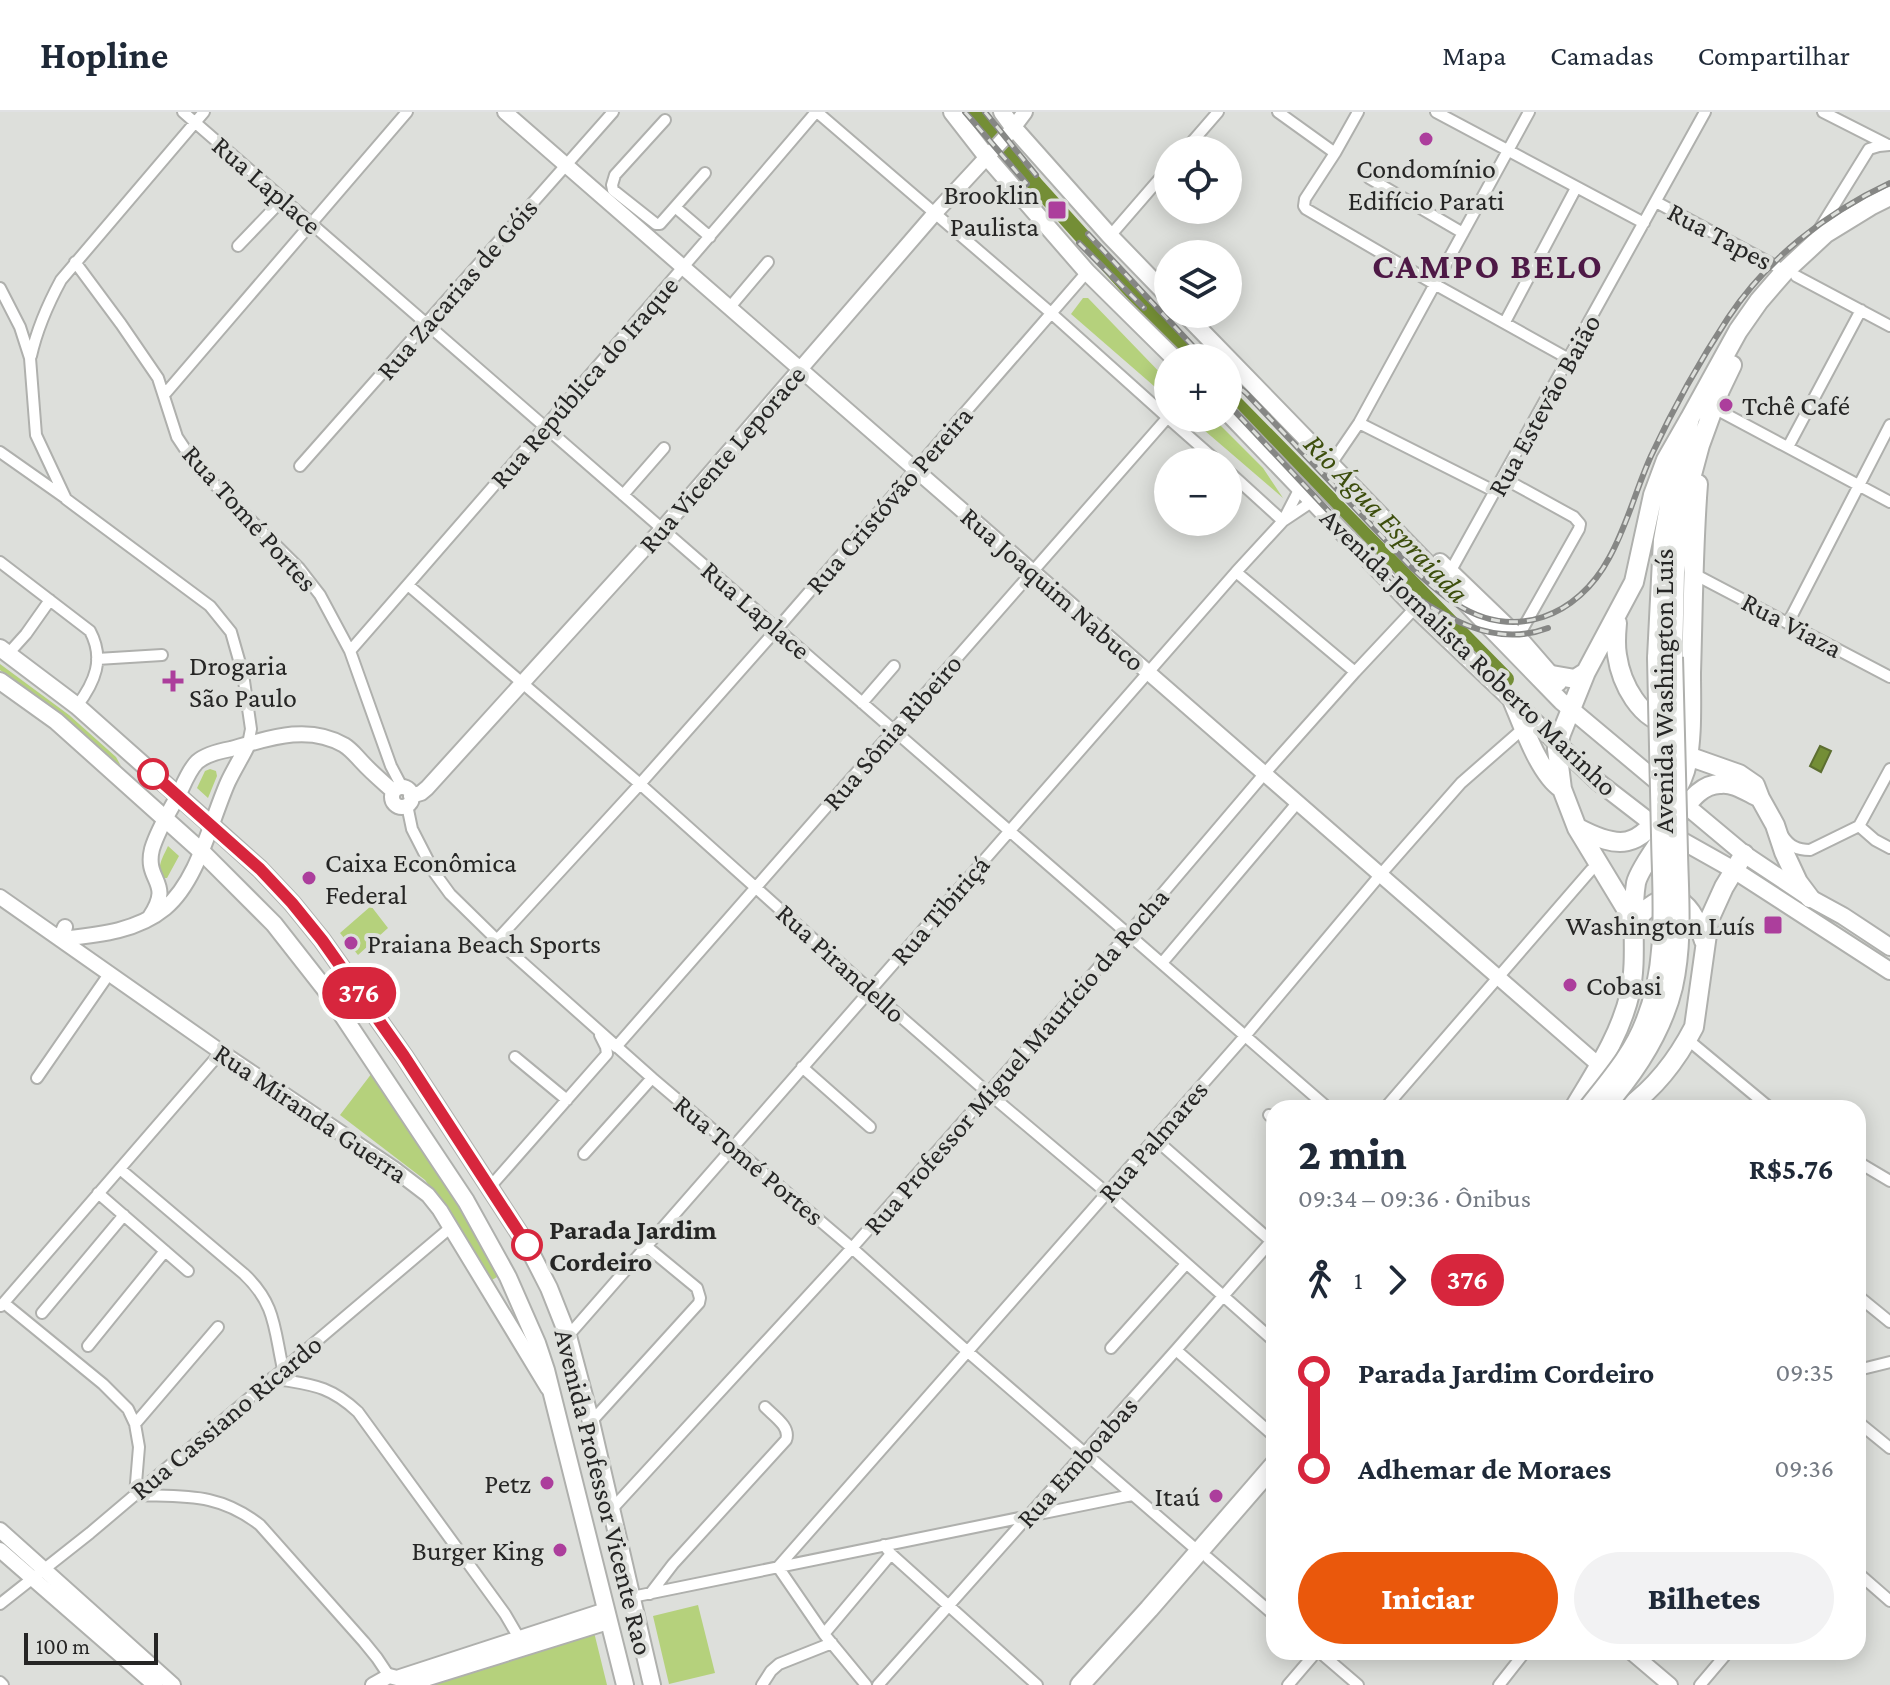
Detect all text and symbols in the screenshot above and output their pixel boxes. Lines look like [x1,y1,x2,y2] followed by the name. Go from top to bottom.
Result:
[40,34,168,76] text: Hopline
[1442,40,1506,71] text: Mapa
[1550,40,1654,71] text: Camadas
[1698,40,1850,71] text: Compartilhar
[206,129,328,241] street label: Rua Laplace
[1417,130,1435,148] marker: Condomínio Edifício Parati
[1154,136,1242,536] map controls
[1154,136,1242,224] button: locate
[1348,153,1504,216] place label: Condomínio Edifício Parati
[943,179,1039,242] place label: Brooklin Paulista
[370,192,544,386] street label: Rua Zacarias de Góis
[1663,196,1777,276] street label: Rua Tapes
[1046,199,1068,221] marker: Brooklin Paulista
[1154,240,1242,328] button: layers
[1372,246,1604,286] district label: CAMPO BELO
[484,270,684,494] street label: Rua República do Iraque
[1481,309,1607,501] street label: Rua Estevão Baião
[1154,344,1242,432] button: +
[632,359,812,559] street label: Rua Vicente Leporace
[1742,390,1850,421] place label: Tchê Café
[1717,396,1735,414] marker: Tchê Café
[799,400,979,600] street label: Rua Cristóvão Pereira
[1297,427,1476,610] water label: Rio Água Espraiada
[176,438,324,598] street label: Rua Tomé Portes
[1154,448,1242,536] button: −
[955,501,1151,677] street label: Rua Joaquim Nabuco
[1314,502,1624,802] street label: Avenida Jornalista Roberto Marinho
[1648,548,1679,834] street label: Avenida Washington Luís
[695,554,817,666] street label: Rua Laplace
[1737,586,1847,664] street label: Rua Viaza
[816,648,968,816] street label: Rua Sônia Ribeiro
[189,650,297,713] place label: Drogaria São Paulo
[164,672,182,690] marker: Drogaria São Paulo
[138,759,168,789] unlabelled marker
[325,847,517,910] place label: Caixa Econômica Federal
[884,849,996,971] street label: Rua Tibiriçá
[300,869,318,887] marker: Caixa Econômica Federal
[857,881,1175,1241] street label: Rua Professor Miguel Maurício da Rocha
[770,897,912,1029] street label: Rua Pirandello
[1565,910,1755,941] place label: Washington Luís
[1762,914,1784,936] marker: Washington Luís
[367,928,601,959] place label: Praiana Beach Sports
[342,934,360,952] marker: Praiana Beach Sports
[313,967,405,1019] line badge: 376
[1586,970,1662,1001] place label: Cobasi
[1561,976,1579,994] marker: Cobasi
[338,977,380,1008] text: 376
[209,1037,414,1189] street label: Rua Miranda Guerra
[1092,1074,1214,1208] street label: Rua Palmares
[668,1088,830,1232] street label: Rua Tomé Portes
[1298,1130,1407,1178] text: 2 min
[1749,1152,1834,1185] text: R$5.76
[1298,1184,1531,1213] text: 09:34 – 09:36 · Ônibus
[549,1214,717,1277] place label: Parada Jardim Cordeiro
[512,1230,542,1260] marker: Parada Jardim Cordeiro
[1298,1258,1342,1302] icon: walk
[1375,1258,1419,1302] icon: forward
[1447,1264,1488,1295] text: 376
[1354,1266,1363,1295] text: 1
[548,1326,660,1658] street label: Avenida Professor Vicente Rao
[124,1328,328,1506] street label: Rua Cassiano Ricardo
[1358,1356,1654,1389] text: Parada Jardim Cordeiro
[1776,1358,1834,1387] text: 09:35
[1010,1390,1144,1534] street label: Rua Emboabas
[1358,1452,1611,1485] text: Adhemar de Moraes
[1775,1454,1834,1483] text: 09:36
[484,1468,531,1499] place label: Petz
[538,1474,556,1492] marker: Petz
[1155,1481,1200,1512] place label: Itaú
[1207,1487,1225,1505] marker: Itaú
[411,1535,544,1566] place label: Burger King
[551,1541,569,1559] marker: Burger King
[1298,1552,1558,1644] button: Iniciar
[1574,1552,1834,1644] button: Bilhetes
[24,1629,158,1665] scale bar
[36,1634,90,1659] text: 100 m

